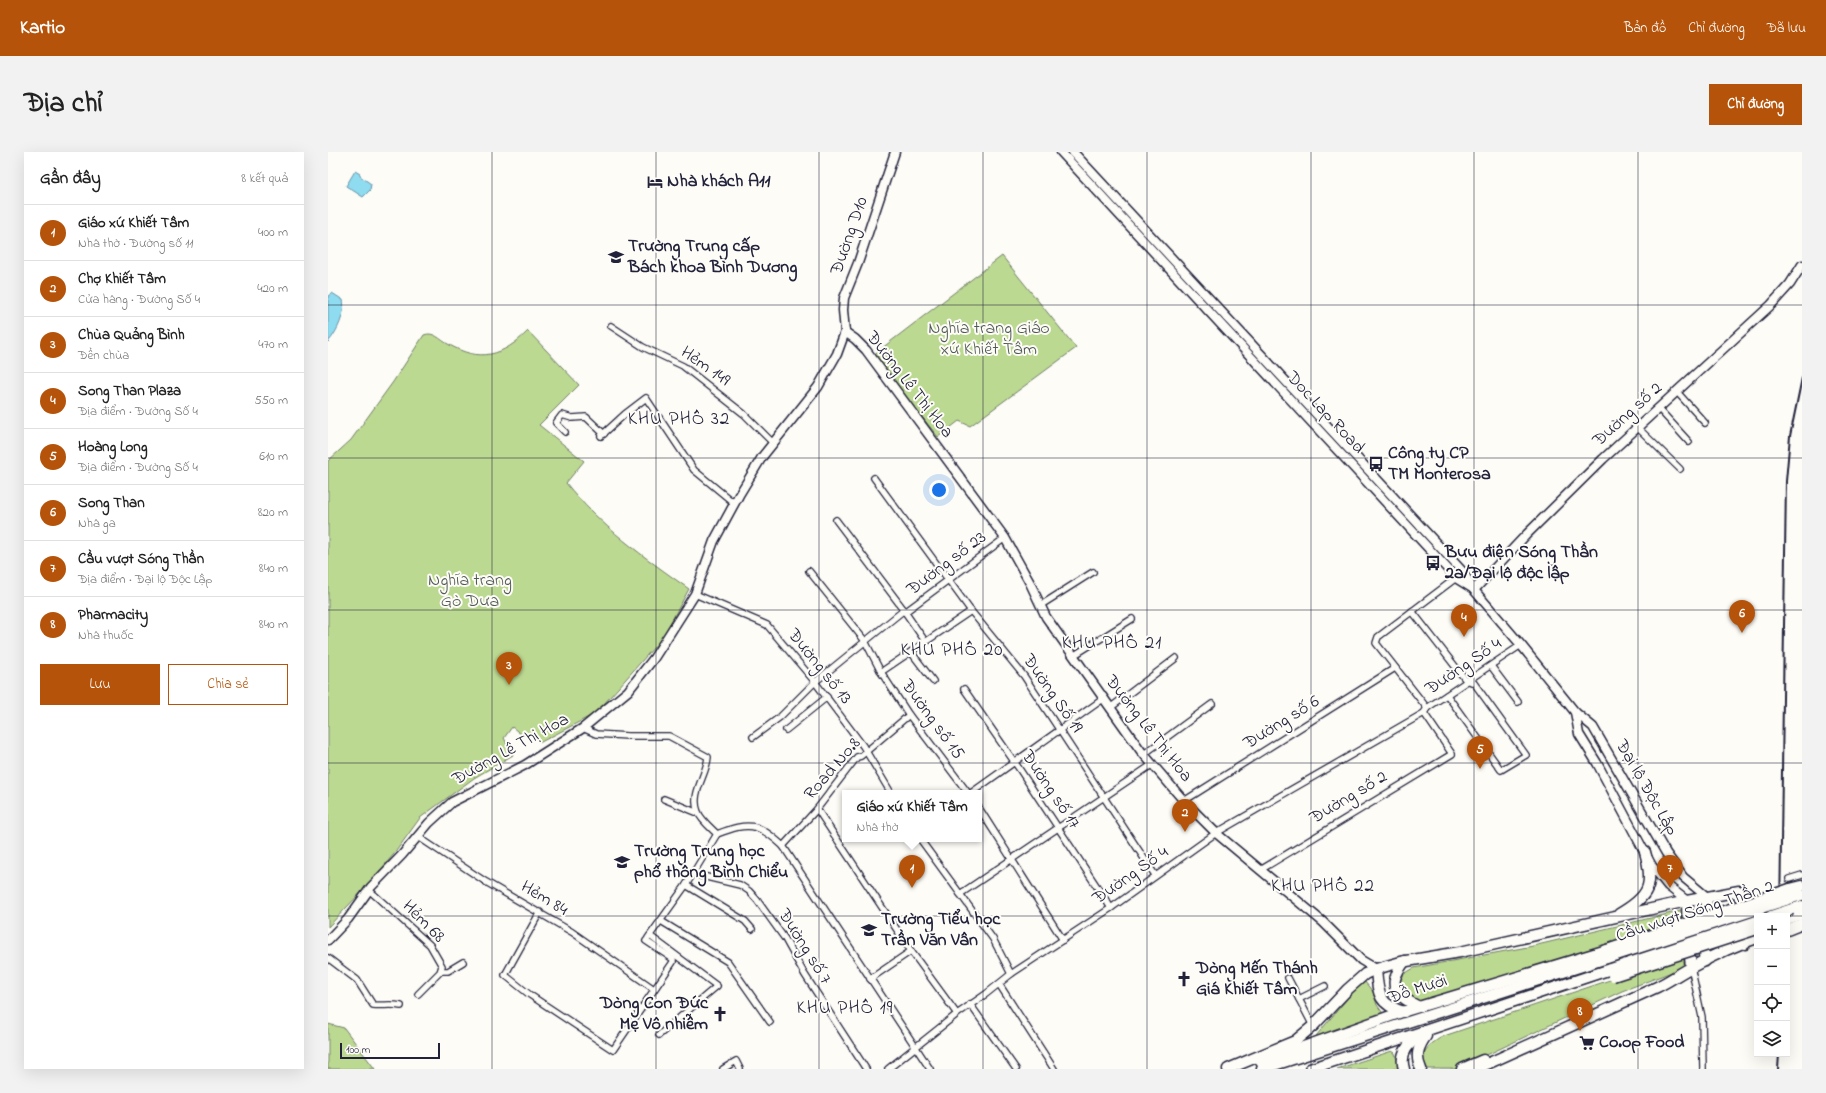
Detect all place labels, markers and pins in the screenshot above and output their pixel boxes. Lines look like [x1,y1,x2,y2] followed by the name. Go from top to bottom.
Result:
[667,169,771,195] place label: Nhà khách A11
[646,173,664,191] hotel icon: Nhà khách A11
[627,234,797,282] place label: Trường Trung cấp Bách khoa Bình Dương
[607,248,625,266] school or university icon: Trường Trung cấp Bách khoa Bình Dương
[1388,441,1491,488] place label: Công ty CP TM Monterosa
[1367,455,1385,473] bus stop icon: Công ty CP TM Monterosa
[1444,540,1598,587] place label: Bưu điện Sóng Thần 2a/Đại lộ độc lập
[1424,554,1442,572] bus stop icon: Bưu điện Sóng Thần 2a/Đại lộ độc lập
[1729,600,1755,633] pin: 6
[1451,604,1477,637] pin: 4
[496,652,522,685] pin: 3
[1467,736,1493,769] pin: 5
[1172,799,1198,832] pin: 2
[634,839,788,887] place label: Trường Trung học phổ thông Bình Chiểu
[613,853,631,871] school or university icon: Trường Trung học phổ thông Bình Chiểu
[899,855,925,888] pin: 1
[1657,855,1683,888] pin: 7
[881,907,1001,954] place label: Trường Tiểu học Trần Văn Vân
[860,921,878,939] school or university icon: Trường Tiểu học Trần Văn Vân
[1195,956,1318,1003] place label: Dòng Mến Thánh Giá Khiết Tâm
[1175,970,1193,988] church icon: Dòng Mến Thánh Giá Khiết Tâm
[599,991,709,1038] place label: Dòng Con Đức Mẹ Vô nhiễm
[1567,998,1593,1031] pin: 8
[711,1005,729,1023] church icon: Dòng Con Đức Mẹ Vô nhiễm
[1599,1030,1685,1056] place label: Co.op Food
[1578,1034,1596,1052] supermarket icon: Co.op Food

